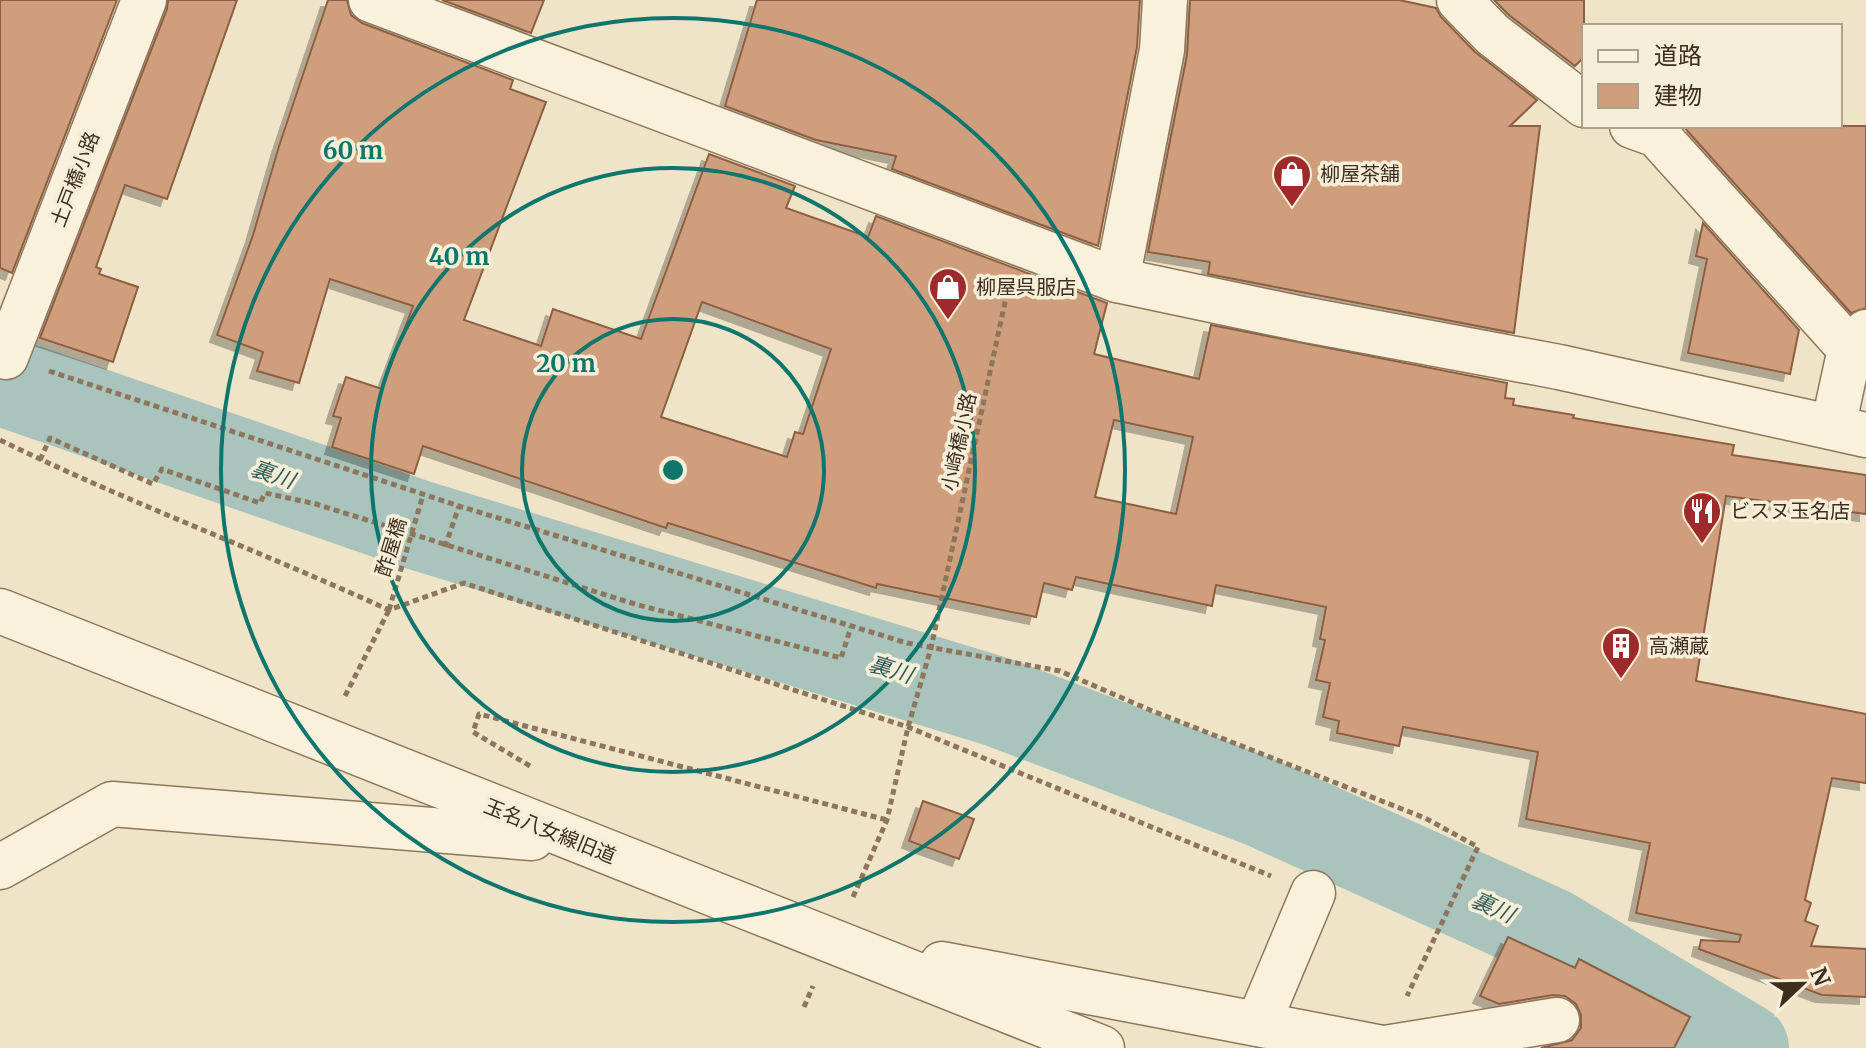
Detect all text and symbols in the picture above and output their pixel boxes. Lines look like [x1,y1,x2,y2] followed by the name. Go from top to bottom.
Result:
[1582,24,1842,128] legend
[1654,40,1702,71] text: 道路
[1654,80,1702,111] text: 建物
[45,128,104,230] street label: 土戸橋小路
[323,135,383,166] text: 60 m
[1271,153,1313,208] shop icon: 柳屋茶舗
[1320,161,1400,186] place label: 柳屋茶舗
[429,241,489,272] text: 40 m
[927,266,969,321] shop icon: 柳屋呉服店
[976,274,1076,299] place label: 柳屋呉服店
[536,348,596,379] text: 20 m
[936,390,981,493] street label: 小崎橋小路
[248,454,300,495] water label: 裏川
[659,456,687,484] centre of rings
[1681,490,1723,545] restaurant icon: ビスヌ玉名店
[1730,498,1850,523] place label: ビスヌ玉名店
[370,515,411,579] street label: 酢屋橋
[1600,625,1642,680] building icon: 高瀬蔵
[1649,633,1709,658] place label: 高瀬蔵
[866,649,918,689] water label: 裏川
[481,793,620,868] street label: 玉名八女線旧道
[1467,885,1521,930] water label: 裏川
[1762,944,1842,1024] north arrow
[1804,963,1837,990] text: N

